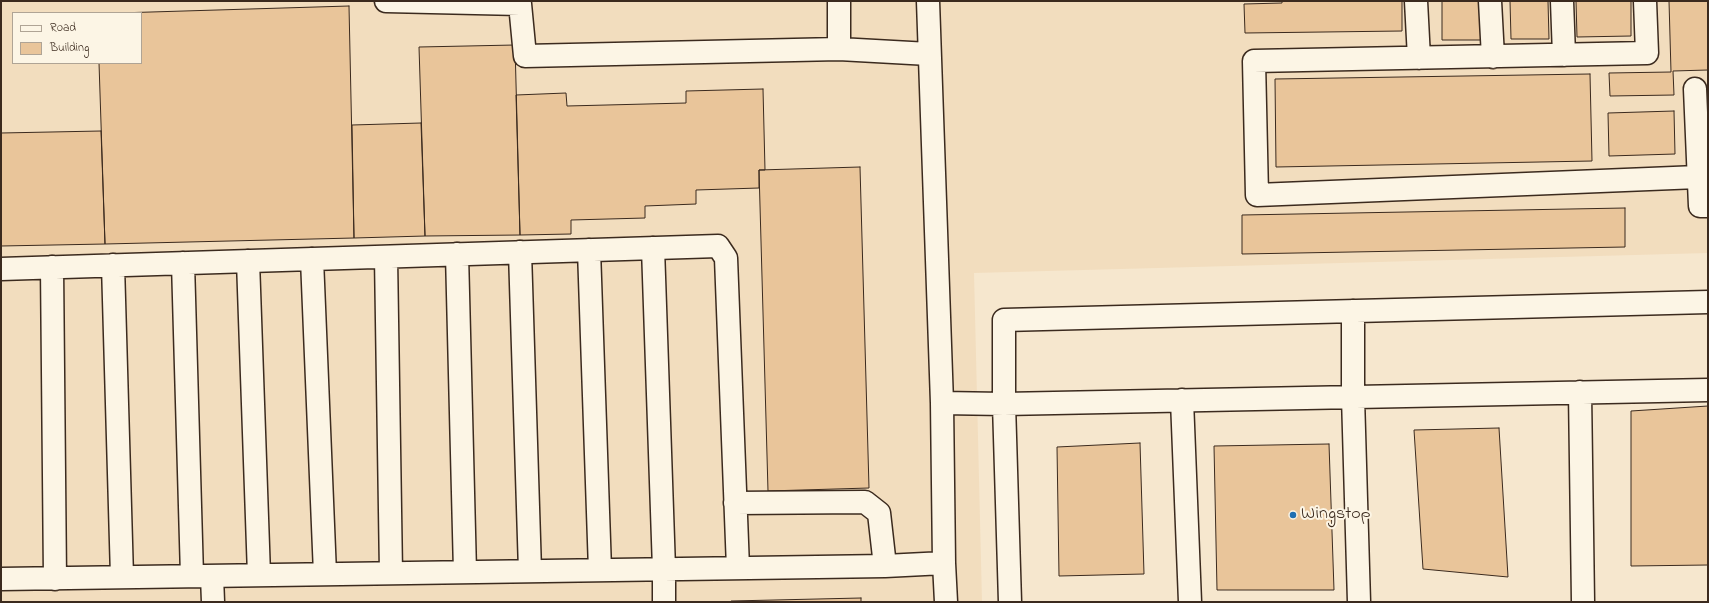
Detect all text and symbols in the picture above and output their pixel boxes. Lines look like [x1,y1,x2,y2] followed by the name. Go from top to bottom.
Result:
[12,12,142,64] legend
[50,19,76,37] text: Road
[50,39,89,57] text: Building
[1301,504,1370,526] place label: Wingstop
[1288,510,1298,520] marker: Wingstop

